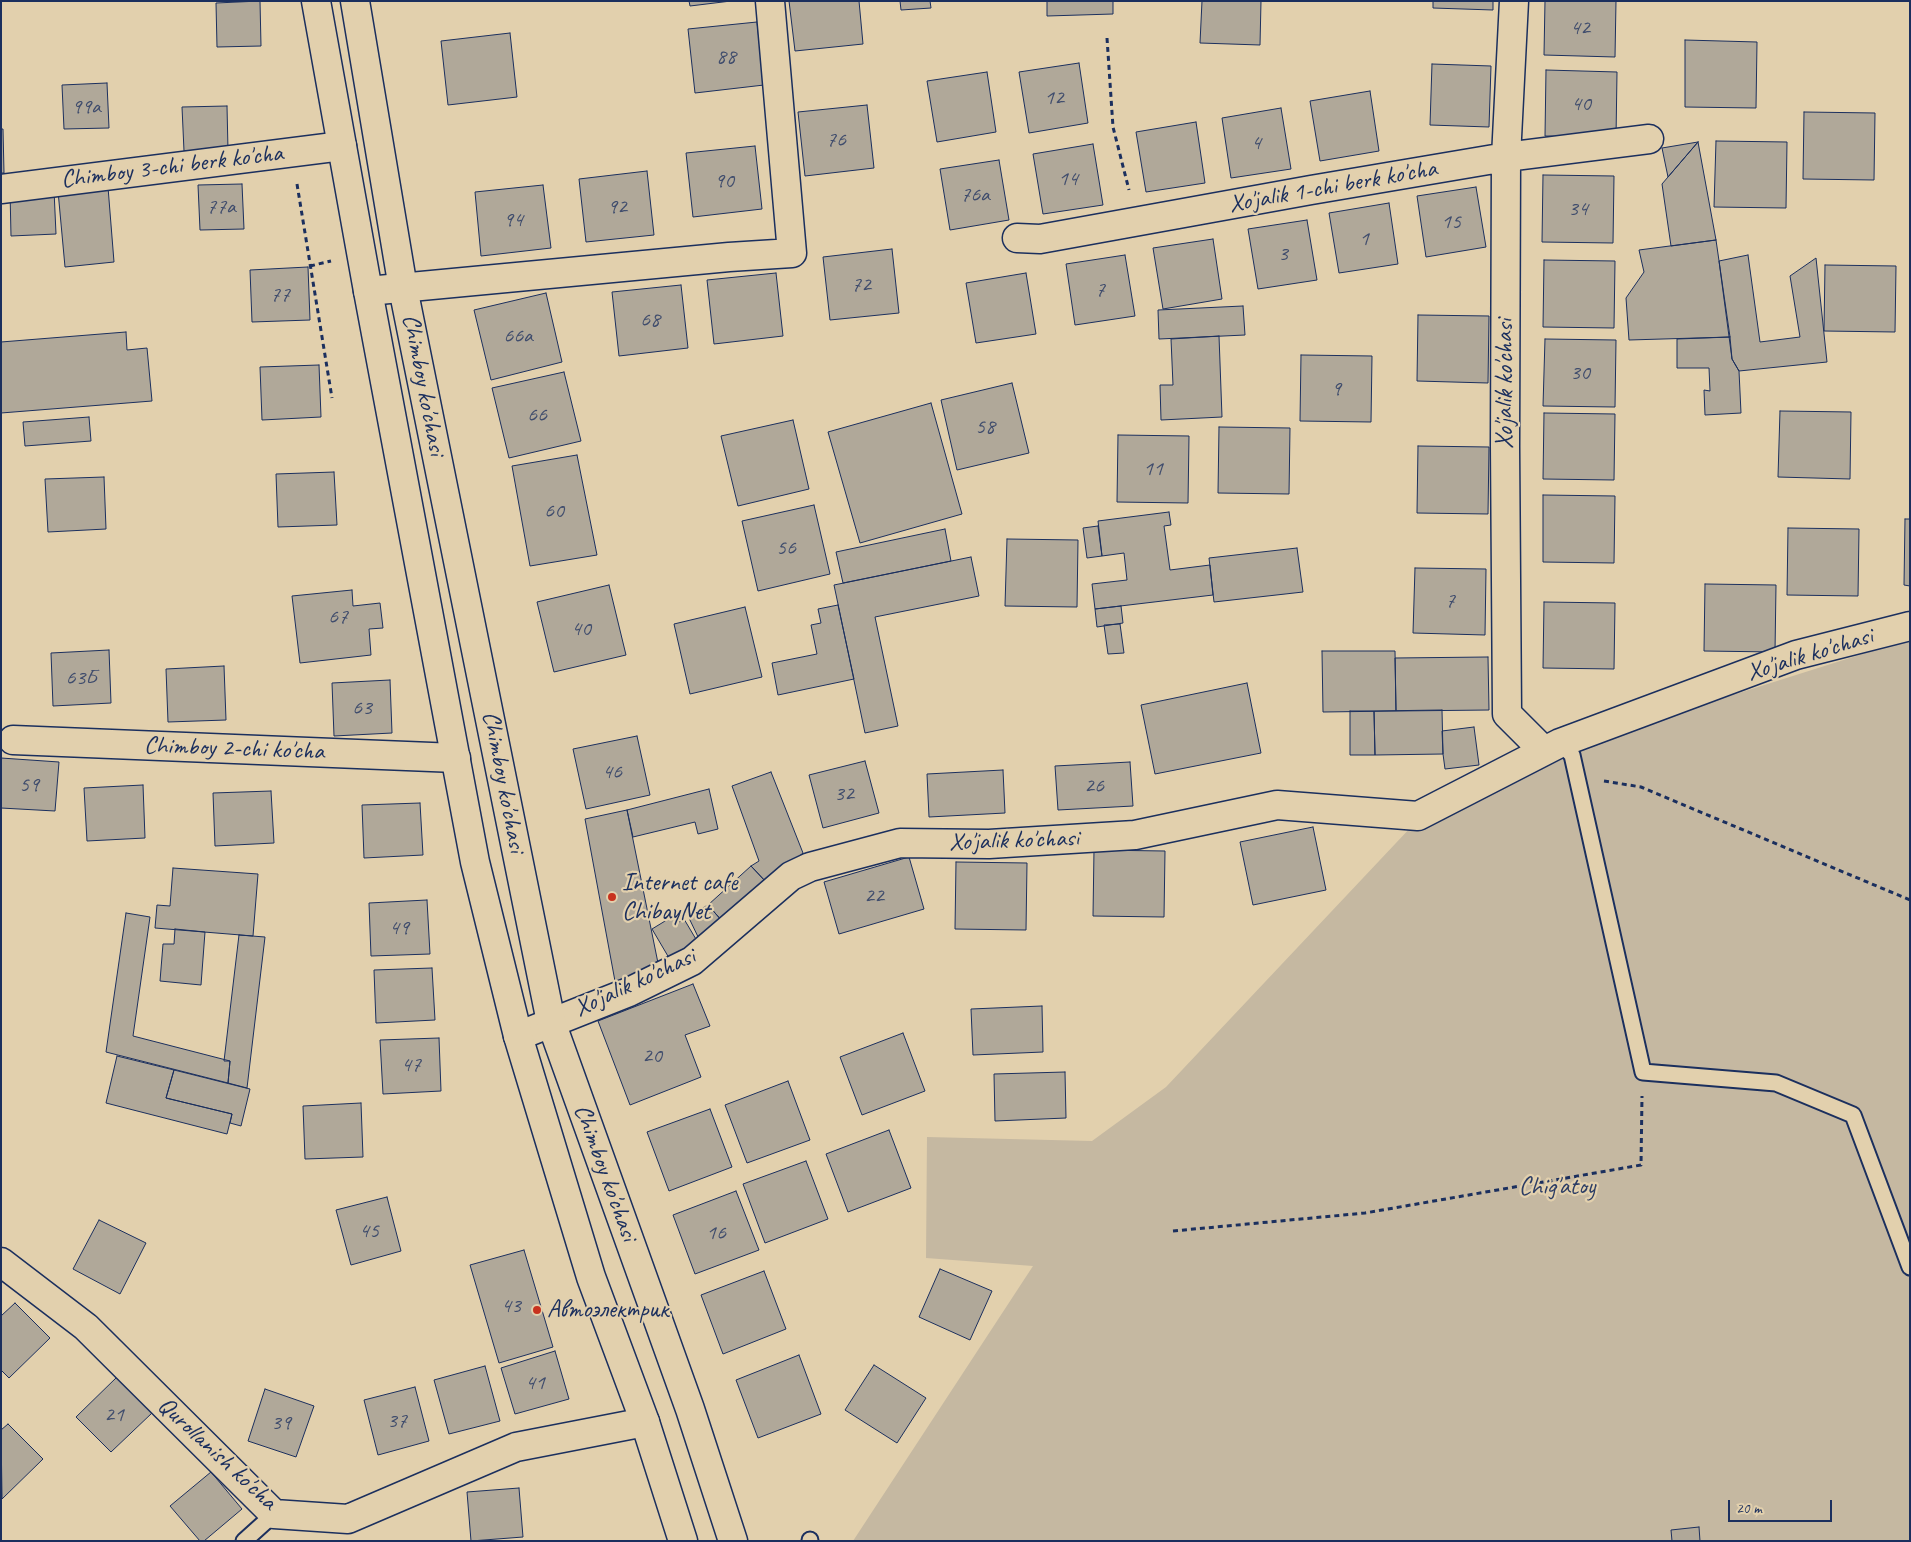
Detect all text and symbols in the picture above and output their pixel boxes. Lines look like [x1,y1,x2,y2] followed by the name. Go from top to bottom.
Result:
[1570,15,1590,41] house number: 42
[716,44,736,70] house number: 88
[1044,85,1064,111] house number: 12
[1571,91,1591,117] house number: 40
[71,94,101,120] house number: 99a
[826,127,846,153] house number: 76
[1251,130,1261,156] house number: 4
[59,138,285,196] street label: Chimboy 3-chi berk ko'cha
[1227,154,1439,220] street label: Xo'jalik 1-chi berk ko'cha
[1058,166,1078,192] house number: 14
[714,168,734,194] house number: 90
[960,182,990,208] house number: 76а
[206,194,236,220] house number: 77a
[607,194,627,220] house number: 92
[1568,196,1588,222] house number: 34
[503,207,523,233] house number: 94
[1441,209,1461,235] house number: 15
[1359,226,1369,252] house number: 1
[1278,241,1288,267] house number: 3
[851,272,871,298] house number: 72
[1095,277,1105,303] house number: 7
[270,282,290,308] house number: 77
[640,307,660,333] house number: 68
[395,312,451,458] street label: Chimboy ko'chasi
[1490,319,1520,449] street label: Xo'jalik ko'chasi
[503,323,533,349] house number: 66a
[1570,360,1590,386] house number: 30
[1331,376,1341,402] house number: 9
[527,402,547,428] house number: 66
[975,414,995,440] house number: 58
[1143,456,1163,482] house number: 11
[544,498,564,524] house number: 60
[776,535,796,561] house number: 56
[1445,588,1455,614] house number: 7
[328,604,348,630] house number: 67
[571,616,591,642] house number: 40
[1743,622,1877,688] street label: Xo'jalik ko'chasi
[66,665,96,691] house number: 63Б
[352,695,372,721] house number: 63
[475,709,531,855] street label: Chimboy ko'chasi
[143,731,325,767] street label: Chimboy 2-chi ko'cha
[602,759,622,785] house number: 46
[19,772,39,798] house number: 59
[1084,773,1104,799] house number: 26
[834,781,854,807] house number: 32
[948,824,1080,858] street label: Xo'jalik ko'chasi
[622,868,737,927] place label: Internet cafe ChibayNet
[864,883,884,909] house number: 22
[606,891,618,903] marker: Internet cafe ChibayNet
[389,915,409,941] house number: 49
[570,942,700,1024] street label: Xo'jalik ko'chasi
[642,1043,662,1069] house number: 20
[401,1052,421,1078] house number: 47
[566,1101,644,1245] street label: Chimboy ko'chasi
[1519,1172,1595,1202] park label: Chig'atoy
[359,1218,379,1244] house number: 45
[706,1220,726,1246] house number: 16
[501,1293,521,1319] house number: 43
[547,1295,668,1325] place label: Автоэлектрик
[531,1304,543,1316] marker: Автоэлектрик
[525,1370,545,1396] house number: 41
[151,1391,283,1517] street label: Qurollanish ko'cha
[104,1402,124,1428] house number: 21
[387,1408,407,1434] house number: 37
[271,1410,291,1436] house number: 39
[1731,1490,1835,1522] scale bar
[1736,1499,1762,1518] text: 20 m

